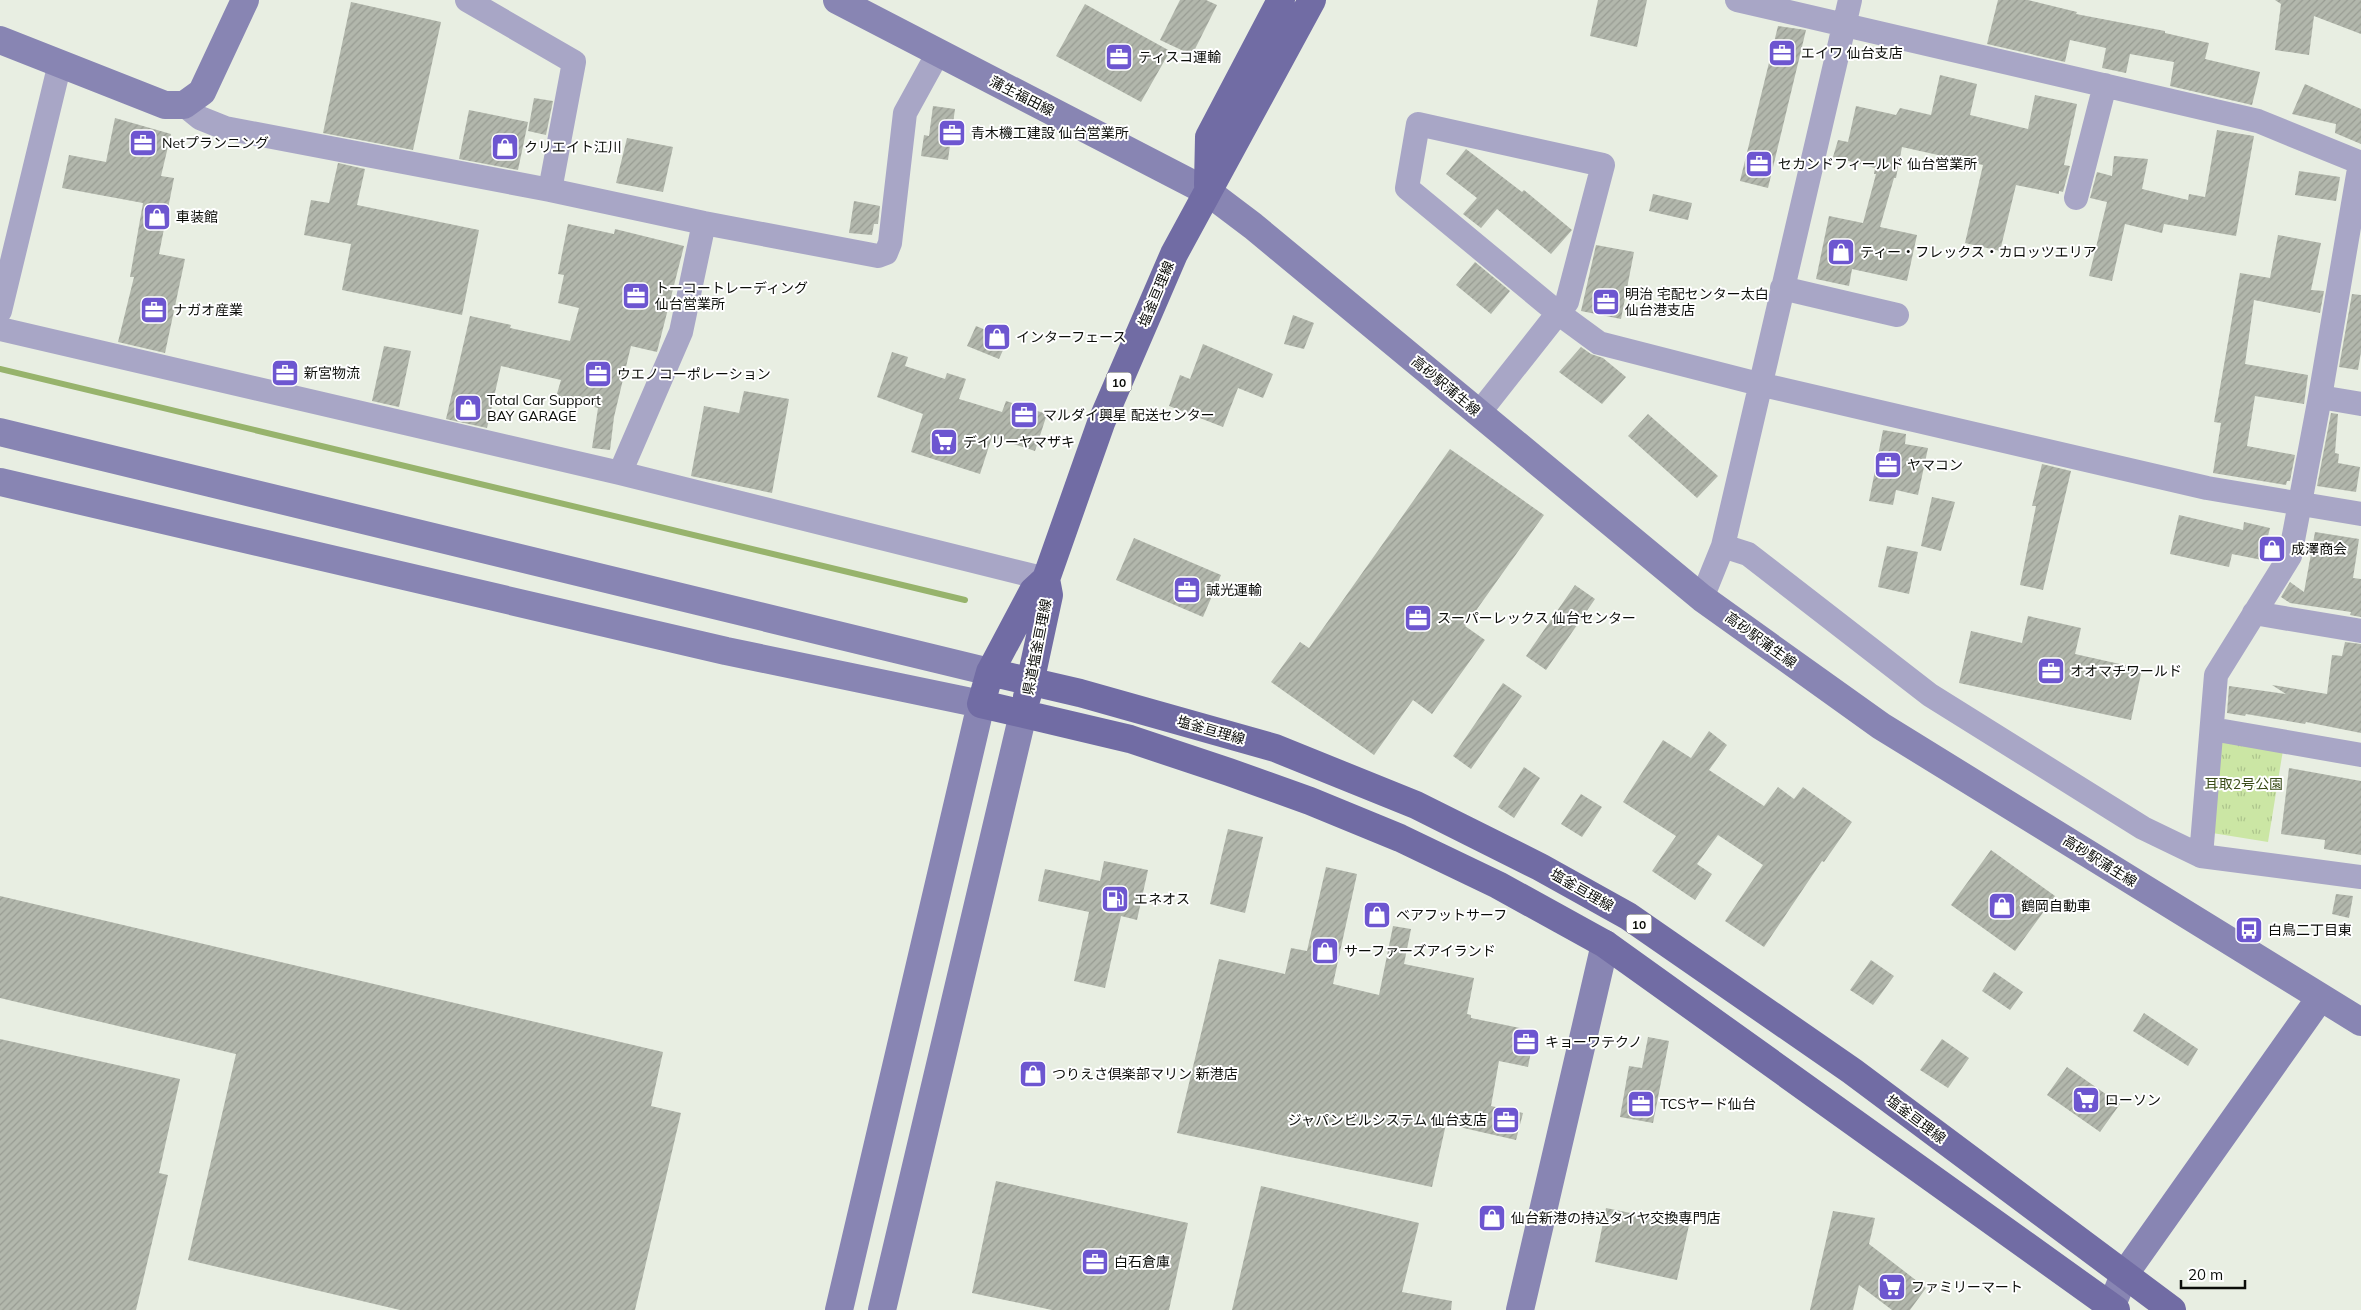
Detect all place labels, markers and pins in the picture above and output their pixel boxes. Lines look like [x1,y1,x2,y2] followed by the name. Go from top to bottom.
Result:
[1767,38,1797,68] office icon: エイワ 仙台支店
[1104,42,1134,72] office icon: ティスコ運輸
[1801,44,1903,62] place label: エイワ 仙台支店
[1138,48,1221,66] place label: ティスコ運輸
[937,118,967,148] office icon: 青木機工建設 仙台営業所
[971,124,1129,142] place label: 青木機工建設 仙台営業所
[128,128,158,158] office icon: Netプランニング
[490,132,520,162] shop icon: クリエイト江川
[162,134,269,152] place label: Netプランニング
[524,138,622,156] place label: クリエイト江川
[1744,149,1774,179] office icon: セカンドフィールド 仙台営業所
[1778,155,1977,173] place label: セカンドフィールド 仙台営業所
[142,202,172,232] shop icon: 車装館
[176,208,218,226] place label: 車装館
[1826,237,1856,267] shop icon: ティー・フレックス・カロッツエリア
[1860,243,2097,261] place label: ティー・フレックス・カロッツエリア
[655,279,808,313] place label: トーコートレーディング 仙台営業所
[621,281,651,311] office icon: トーコートレーディング 仙台営業所
[1625,285,1769,319] place label: 明治 宅配センター太白 仙台港支店
[1591,287,1621,317] office icon: 明治 宅配センター太白 仙台港支店
[139,295,169,325] office icon: ナガオ産業
[173,301,243,319] place label: ナガオ産業
[982,322,1012,352] shop icon: インターフェース
[1016,328,1126,346] place label: インターフェース
[270,358,300,388] office icon: 新宮物流
[583,359,613,389] office icon: ウエノコーポレーション
[304,364,360,382] place label: 新宮物流
[617,365,771,383] place label: ウエノコーポレーション
[487,391,601,425] place label: Total Car Support BAY GARAGE
[453,393,483,423] shop icon: Total Car Support BAY GARAGE
[1009,400,1039,430] office icon: マルダイ興星 配送センター
[1043,406,1215,424] place label: マルダイ興星 配送センター
[929,427,959,457] supermarket icon: デイリーヤマザキ
[963,433,1075,451] place label: デイリーヤマザキ
[1873,450,1903,480] office icon: ヤマコン
[1907,456,1963,474] place label: ヤマコン
[2257,534,2287,564] shop icon: 成澤商会
[2291,540,2347,558] place label: 成澤商会
[1172,575,1202,605] office icon: 誠光運輸
[1206,581,1262,599] place label: 誠光運輸
[1403,603,1433,633] office icon: スーパーレックス 仙台センター
[1437,609,1636,627] place label: スーパーレックス 仙台センター
[2036,656,2066,686] office icon: オオマチワールド
[2070,662,2182,680] place label: オオマチワールド
[1100,884,1130,914] fuel station icon: エネオス
[1134,890,1190,908] place label: エネオス
[1987,891,2017,921] shop icon: 鶴岡自動車
[2021,897,2091,915] place label: 鶴岡自動車
[1362,900,1392,930] shop icon: ベアフットサーフ
[1396,906,1507,924] place label: ベアフットサーフ
[2234,915,2264,945] bus stop icon: 白鳥二丁目東
[2268,921,2352,939] place label: 白鳥二丁目東
[1310,936,1340,966] shop icon: サーファーズアイランド
[1344,942,1496,960] place label: サーファーズアイランド
[1511,1027,1541,1057] office icon: キョーワテクノ
[1545,1033,1642,1051] place label: キョーワテクノ
[1018,1059,1048,1089] shop icon: つりえさ倶楽部マリン 新港店
[1052,1065,1238,1083] place label: つりえさ倶楽部マリン 新港店
[2071,1085,2101,1115] supermarket icon: ローソン
[1626,1089,1656,1119] office icon: TCSヤード仙台
[2105,1091,2161,1109] place label: ローソン
[1660,1095,1756,1113] place label: TCSヤード仙台
[1491,1105,1521,1135] office icon: ジャパンビルシステム 仙台支店
[1288,1111,1487,1129] place label: ジャパンビルシステム 仙台支店
[1477,1203,1507,1233] shop icon: 仙台新港の持込タイヤ交換専門店
[1511,1209,1721,1227] place label: 仙台新港の持込タイヤ交換専門店
[1080,1247,1110,1277] office icon: 白石倉庫
[1114,1253,1170,1271] place label: 白石倉庫
[1877,1272,1907,1302] supermarket icon: ファミリーマート
[1911,1278,2023,1296] place label: ファミリーマート

